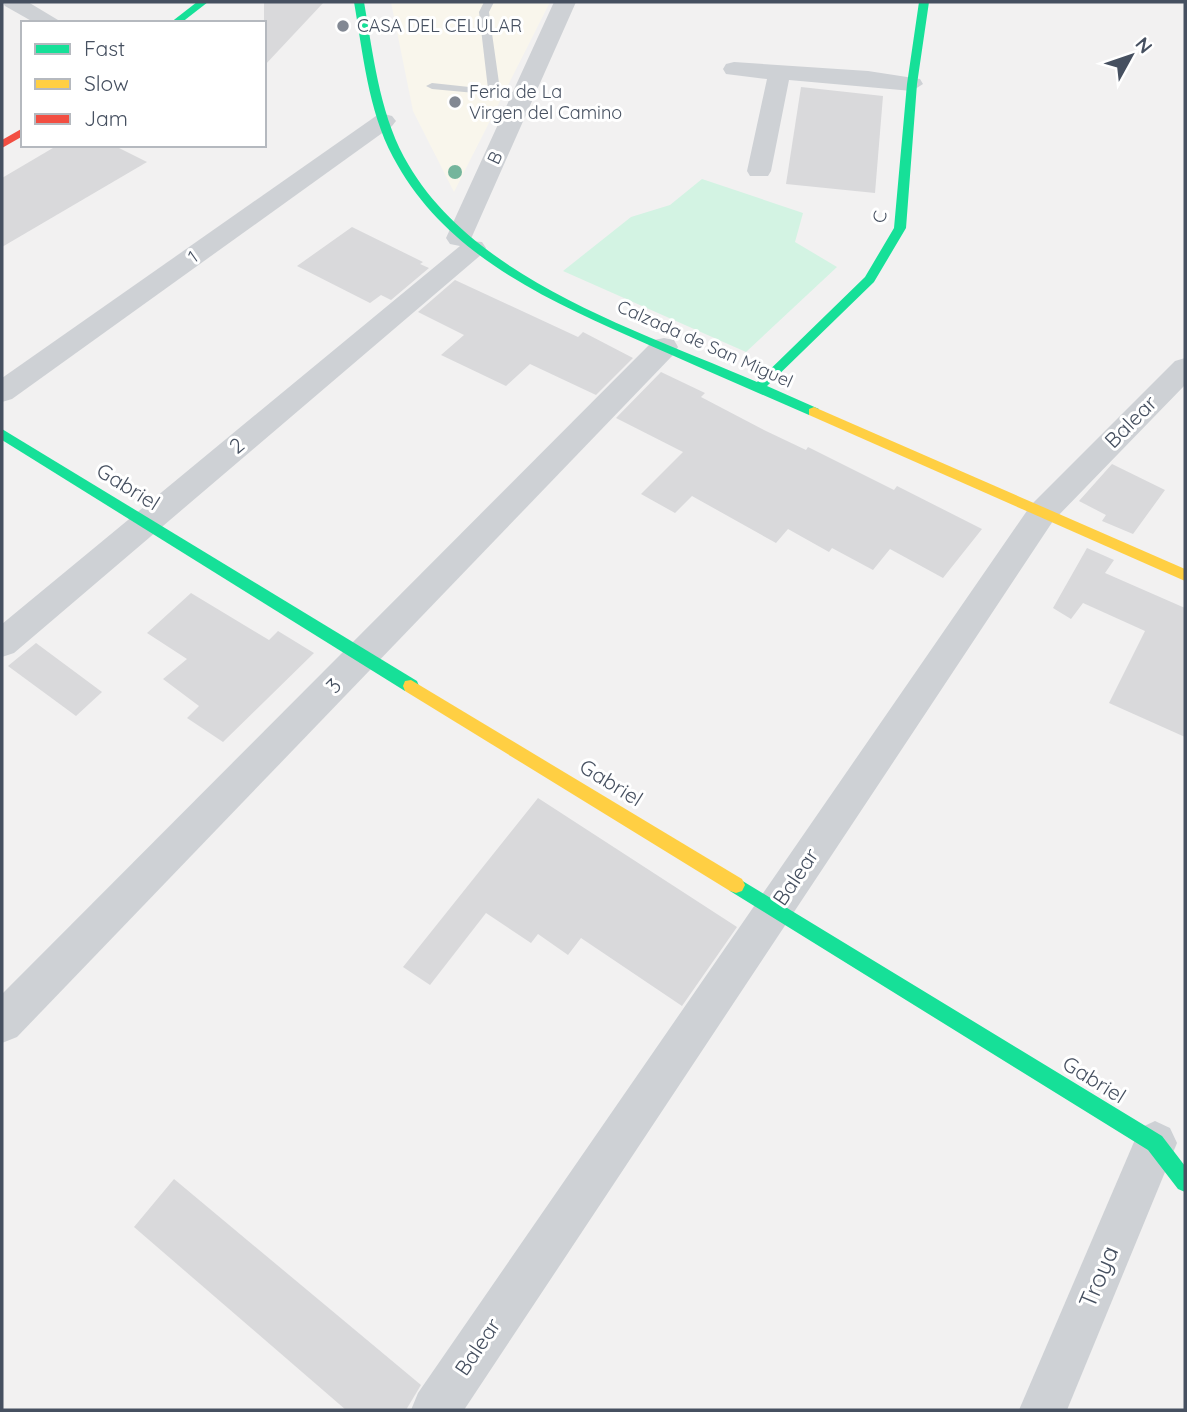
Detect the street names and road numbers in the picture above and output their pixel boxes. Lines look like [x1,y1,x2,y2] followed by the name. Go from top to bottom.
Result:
[482,148,507,168] street label: B
[867,208,892,225] street label: C
[183,245,202,268] street label: 1
[614,294,797,393] street label: Calzada de San Miguel
[1099,390,1162,453] street label: Balear
[224,432,249,459] street label: 2
[92,457,165,516] street label: Gabriel
[320,672,346,698] street label: 3
[575,753,648,812] street label: Gabriel
[767,843,824,910] street label: Balear
[1058,1050,1131,1109] street label: Gabriel
[1072,1241,1124,1312] street label: Troya
[449,1313,506,1380] street label: Balear

